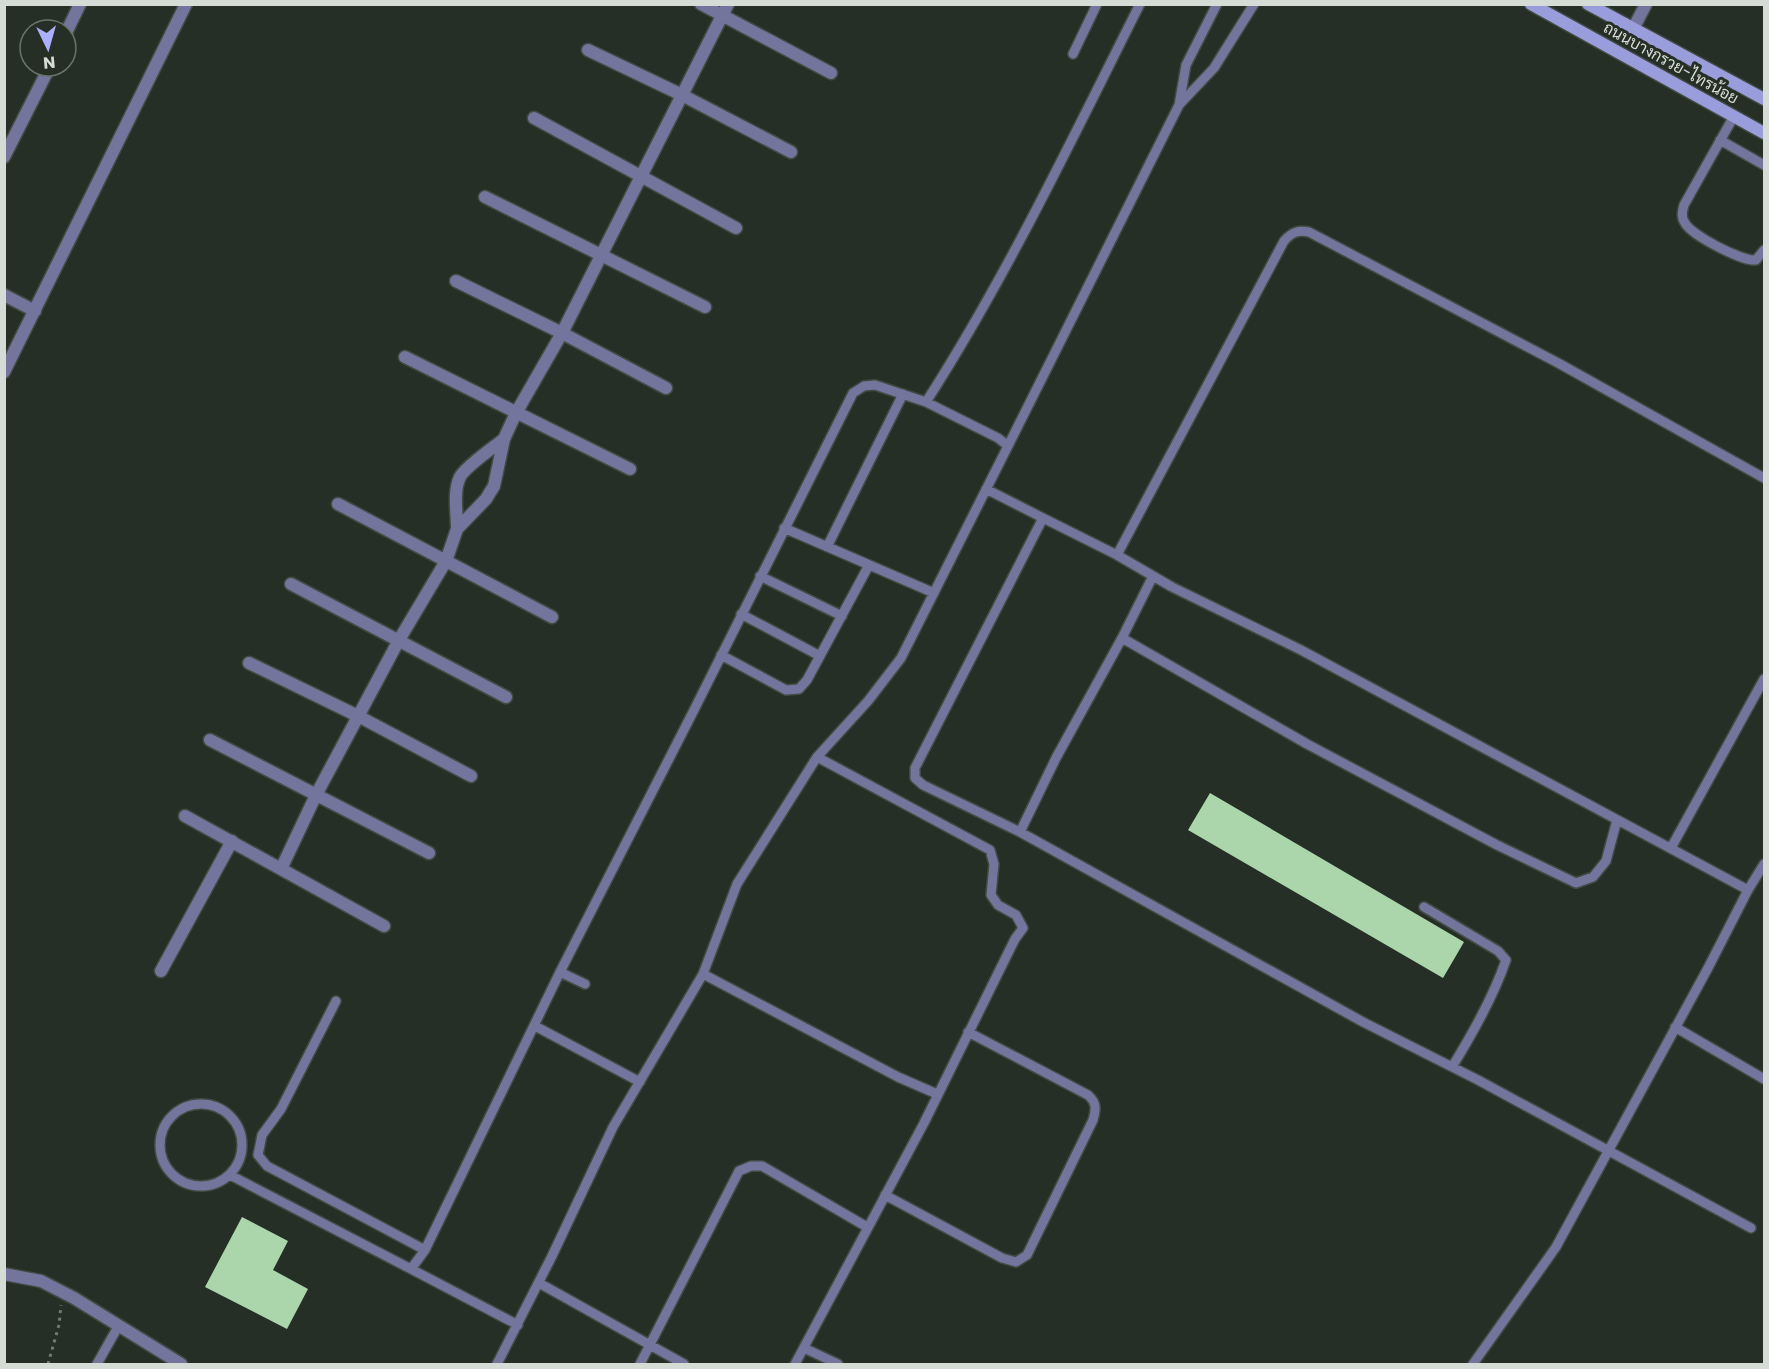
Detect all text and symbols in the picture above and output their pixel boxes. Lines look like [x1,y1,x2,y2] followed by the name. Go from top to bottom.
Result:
[1599,16,1743,110] street label: ถนนบางกรวย-ไทรน้อย
[18,18,78,78] north arrow
[42,50,56,74] text: N

